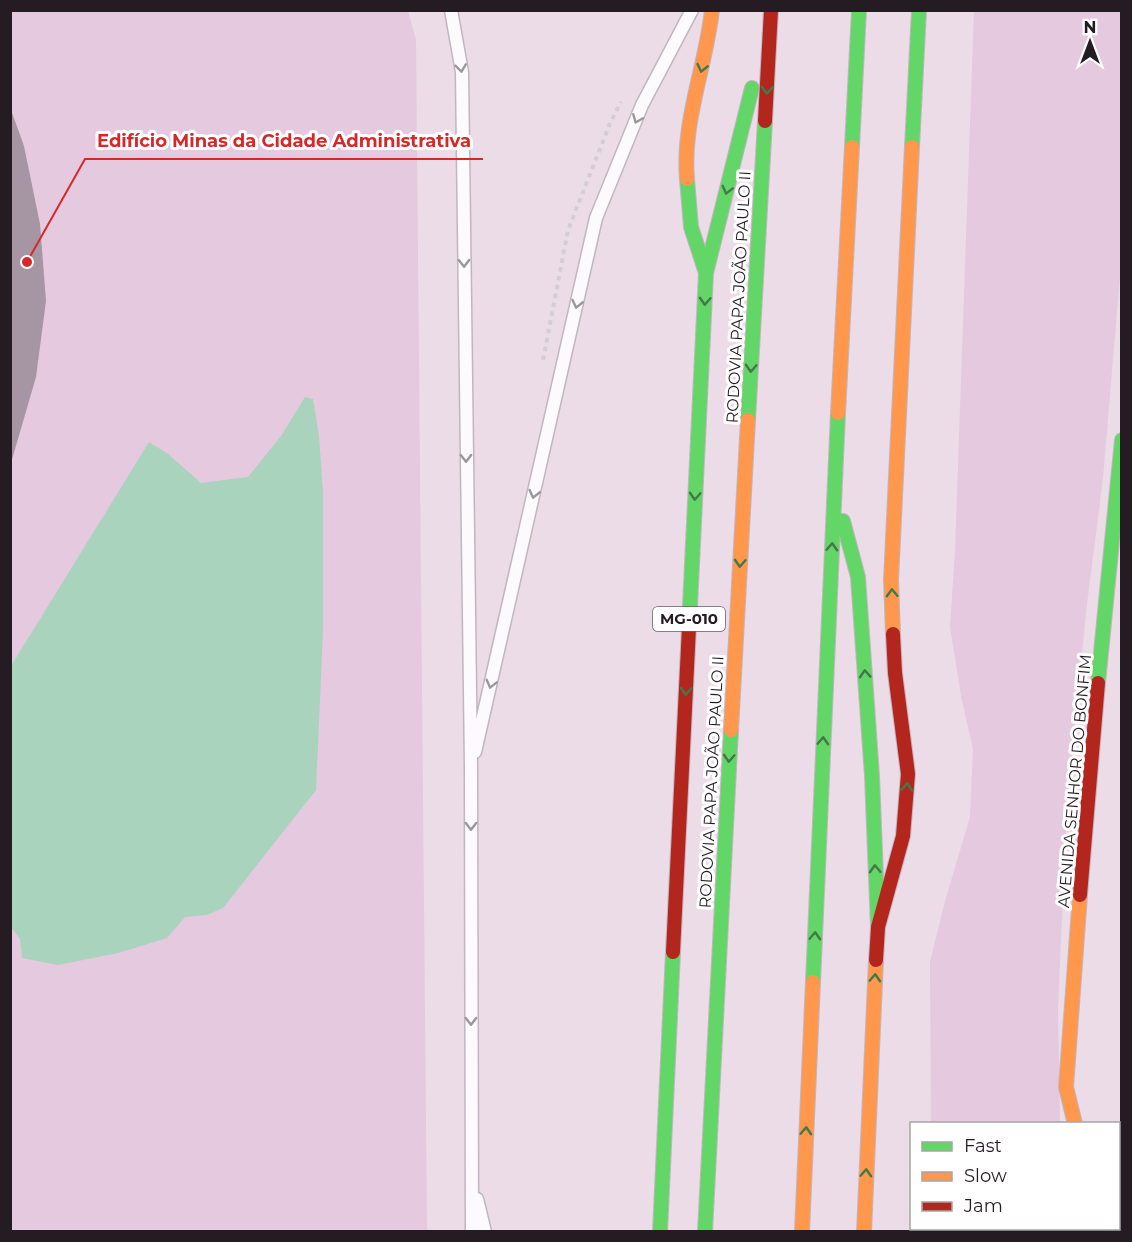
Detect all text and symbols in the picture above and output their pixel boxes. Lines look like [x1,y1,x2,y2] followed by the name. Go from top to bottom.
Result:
[1060,12,1120,72] north arrow
[1084,18,1096,37] text: N
[696,63,709,73] one-way arrow
[454,64,466,73] one-way arrow
[760,85,773,94] one-way arrow
[632,113,644,124] one-way arrow
[85,123,483,159] callout: Edifício Minas da Cidade Administrativa
[97,130,471,152] text: Edifício Minas da Cidade Administrativa
[722,170,755,424] street label: RODOVIA PAPA JOÃO PAULO II
[721,184,734,194] one-way arrow
[458,259,470,268] one-way arrow
[698,297,711,306] one-way arrow
[571,299,584,309] one-way arrow
[744,364,757,373] one-way arrow
[460,454,472,463] one-way arrow
[529,489,542,499] one-way arrow
[689,491,702,500] one-way arrow
[825,542,838,551] one-way arrow
[733,559,746,568] one-way arrow
[885,588,898,597] one-way arrow
[653,607,725,631] road number: MG-010
[1054,653,1095,909] street label: AVENIDA SENHOR DO BONFIM
[695,655,728,909] street label: RODOVIA PAPA JOÃO PAULO II
[858,670,871,679] one-way arrow
[486,679,499,689] one-way arrow
[679,686,692,695] one-way arrow
[817,737,830,746] one-way arrow
[723,753,736,762] one-way arrow
[900,782,913,791] one-way arrow
[465,821,477,830] one-way arrow
[869,864,882,873] one-way arrow
[808,932,821,941] one-way arrow
[869,974,882,983] one-way arrow
[465,1016,478,1025] one-way arrow
[910,1122,1120,1230] legend
[799,1127,812,1136] one-way arrow
[964,1135,1002,1157] text: Fast
[964,1165,1007,1187] text: Slow
[860,1169,873,1178] one-way arrow
[963,1195,1003,1217] text: Jam

